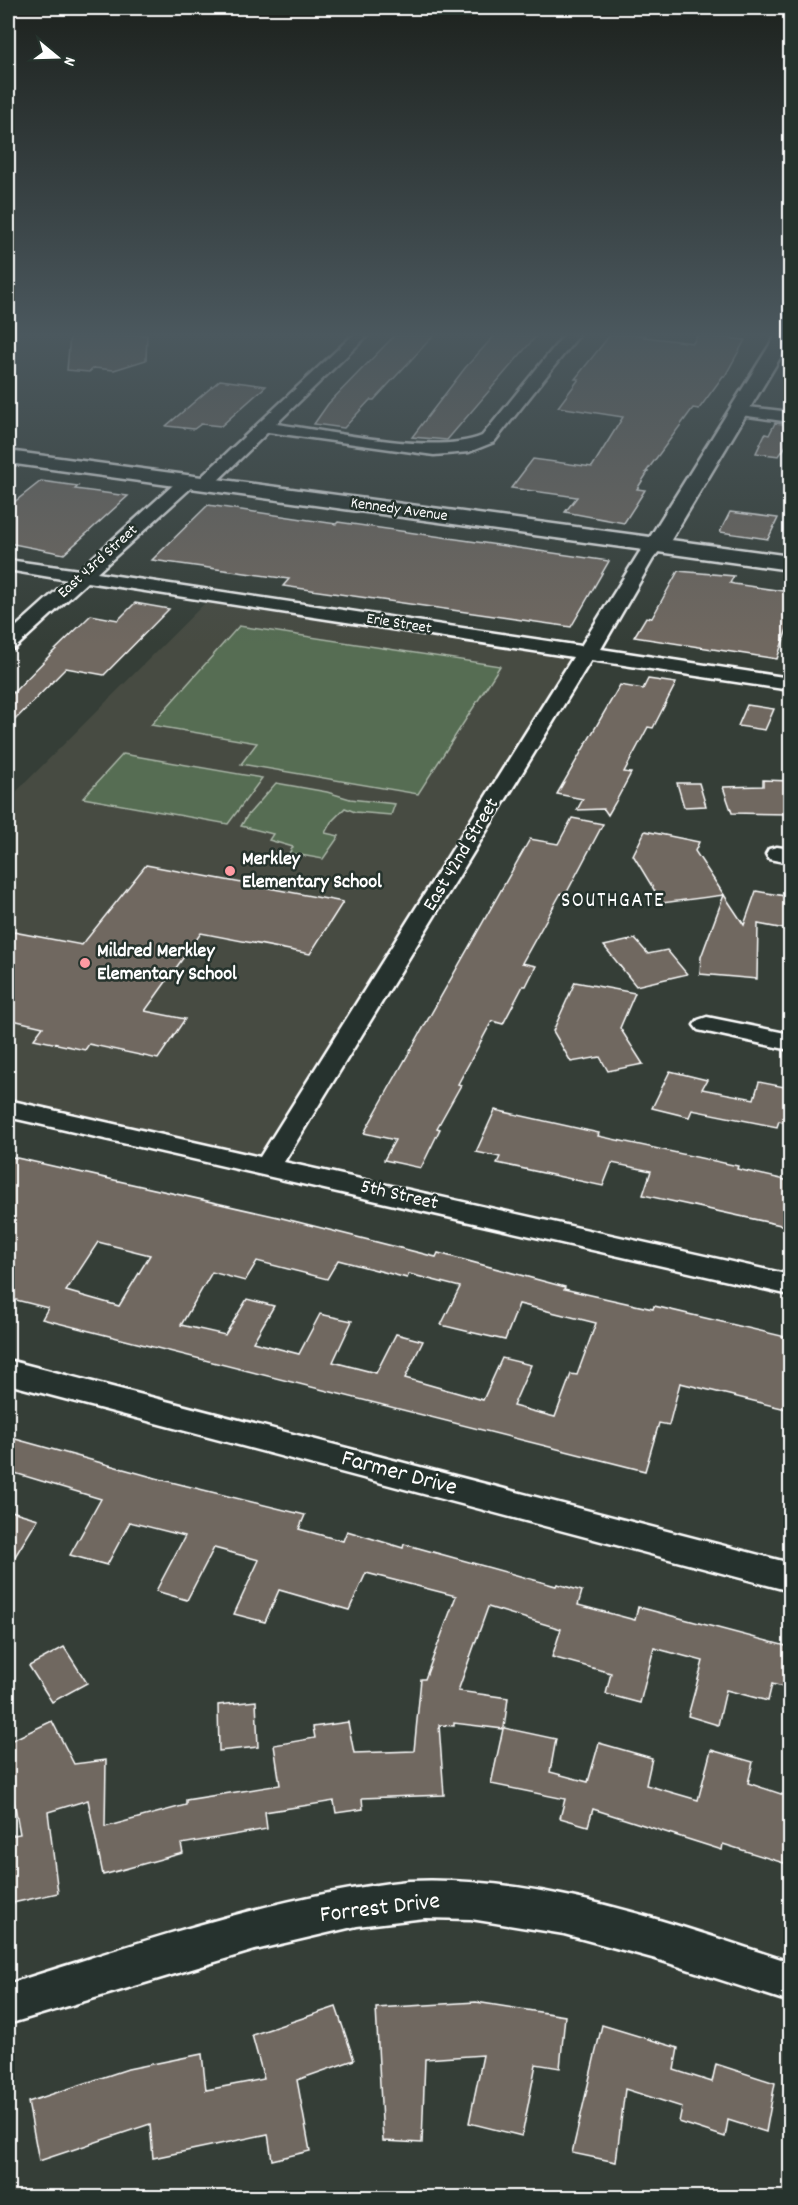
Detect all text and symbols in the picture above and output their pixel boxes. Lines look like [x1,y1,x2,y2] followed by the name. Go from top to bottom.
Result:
[27,27,87,87] north arrow
[57,54,81,69] text: N
[349,492,449,528] street label: Kennedy Avenue
[53,520,143,604] street label: East 43rd Street
[365,608,433,641] street label: Erie Street
[417,793,507,917] street label: East 42nd Street
[242,846,382,897] place label: Merkley Elementary School
[223,864,237,878] marker: Merkley Elementary School
[561,887,665,917] district label: SOUTHGATE
[97,938,237,989] place label: Mildred Merkley Elementary School
[78,956,92,970] marker: Mildred Merkley Elementary School
[357,1173,441,1219] street label: 5th Street
[337,1442,461,1506] street label: Farmer Drive
[318,1885,442,1933] street label: Forrest Drive

